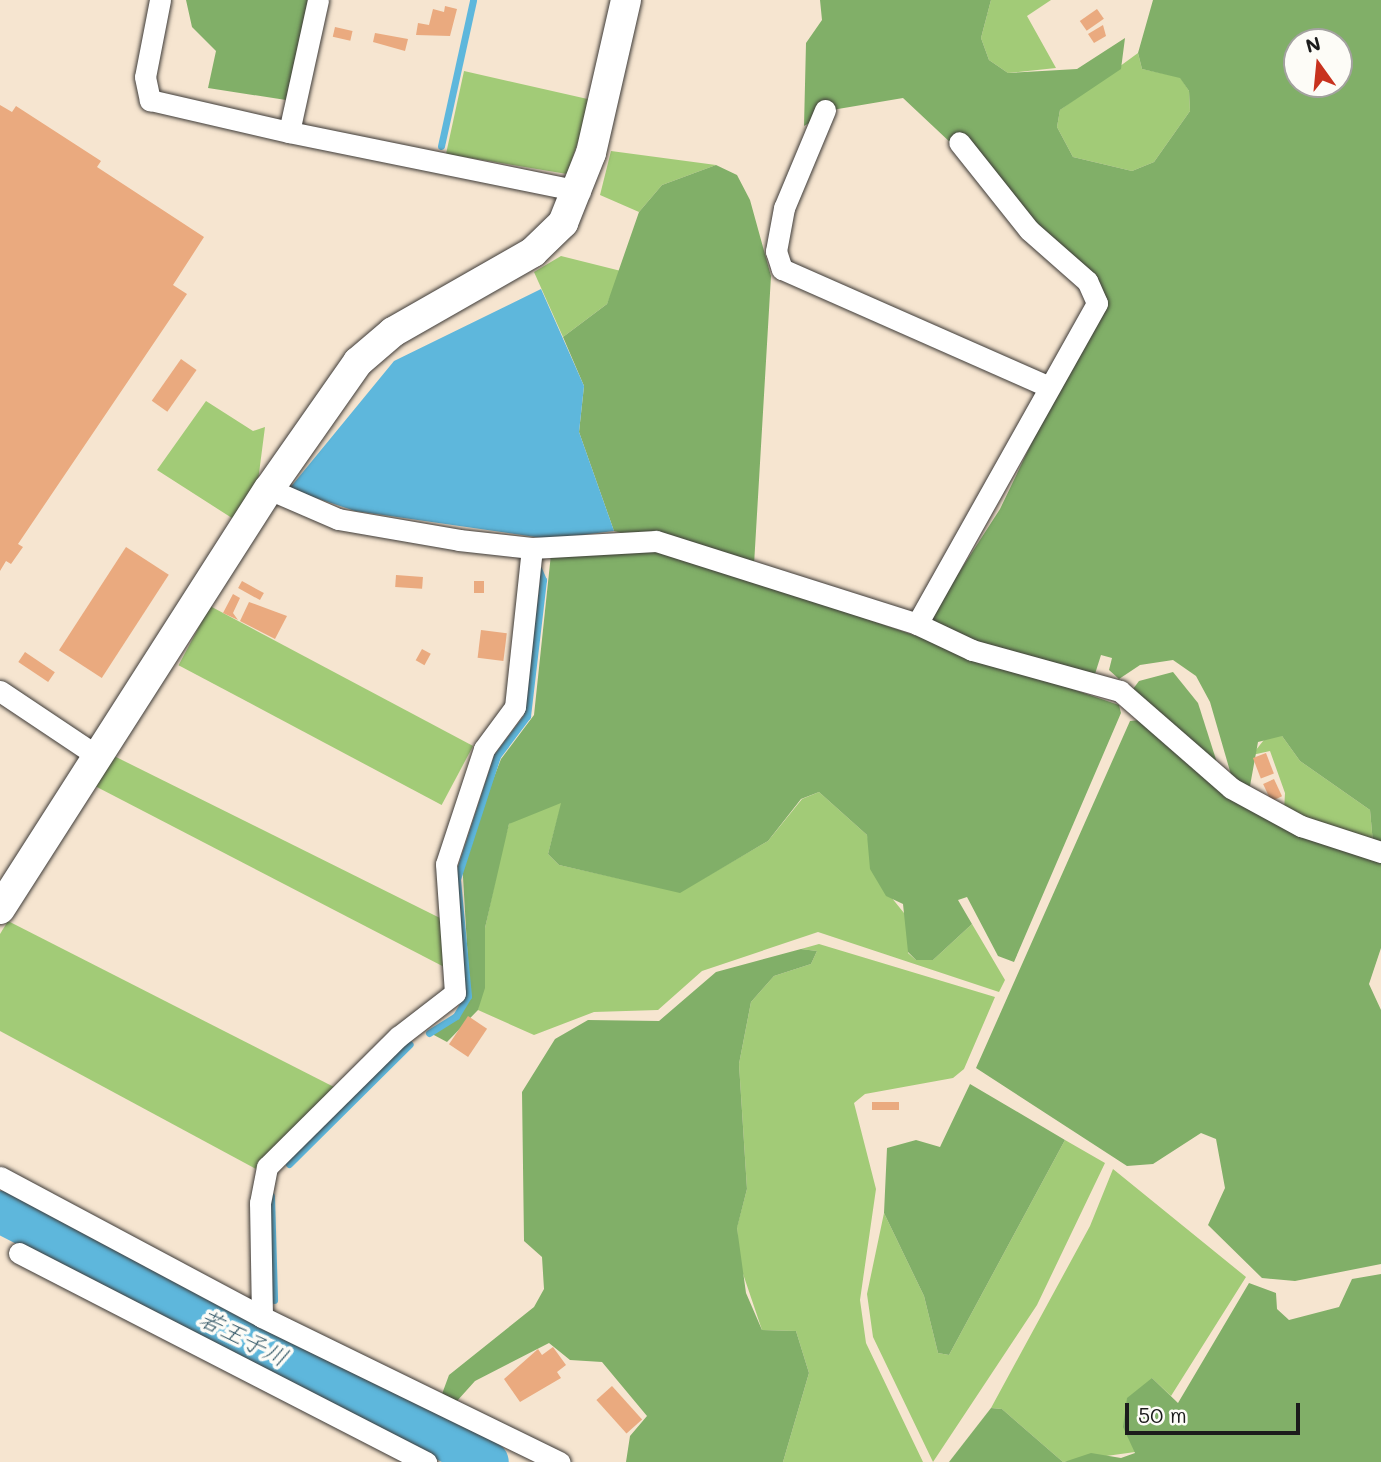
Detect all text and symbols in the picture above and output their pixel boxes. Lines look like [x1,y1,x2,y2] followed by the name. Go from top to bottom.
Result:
[1283,28,1353,98] north arrow
[1303,30,1323,58] text: N
[195,1302,293,1372] water label: 若王子川
[1129,1388,1304,1432] scale bar
[1138,1401,1187,1428] text: 50 m

